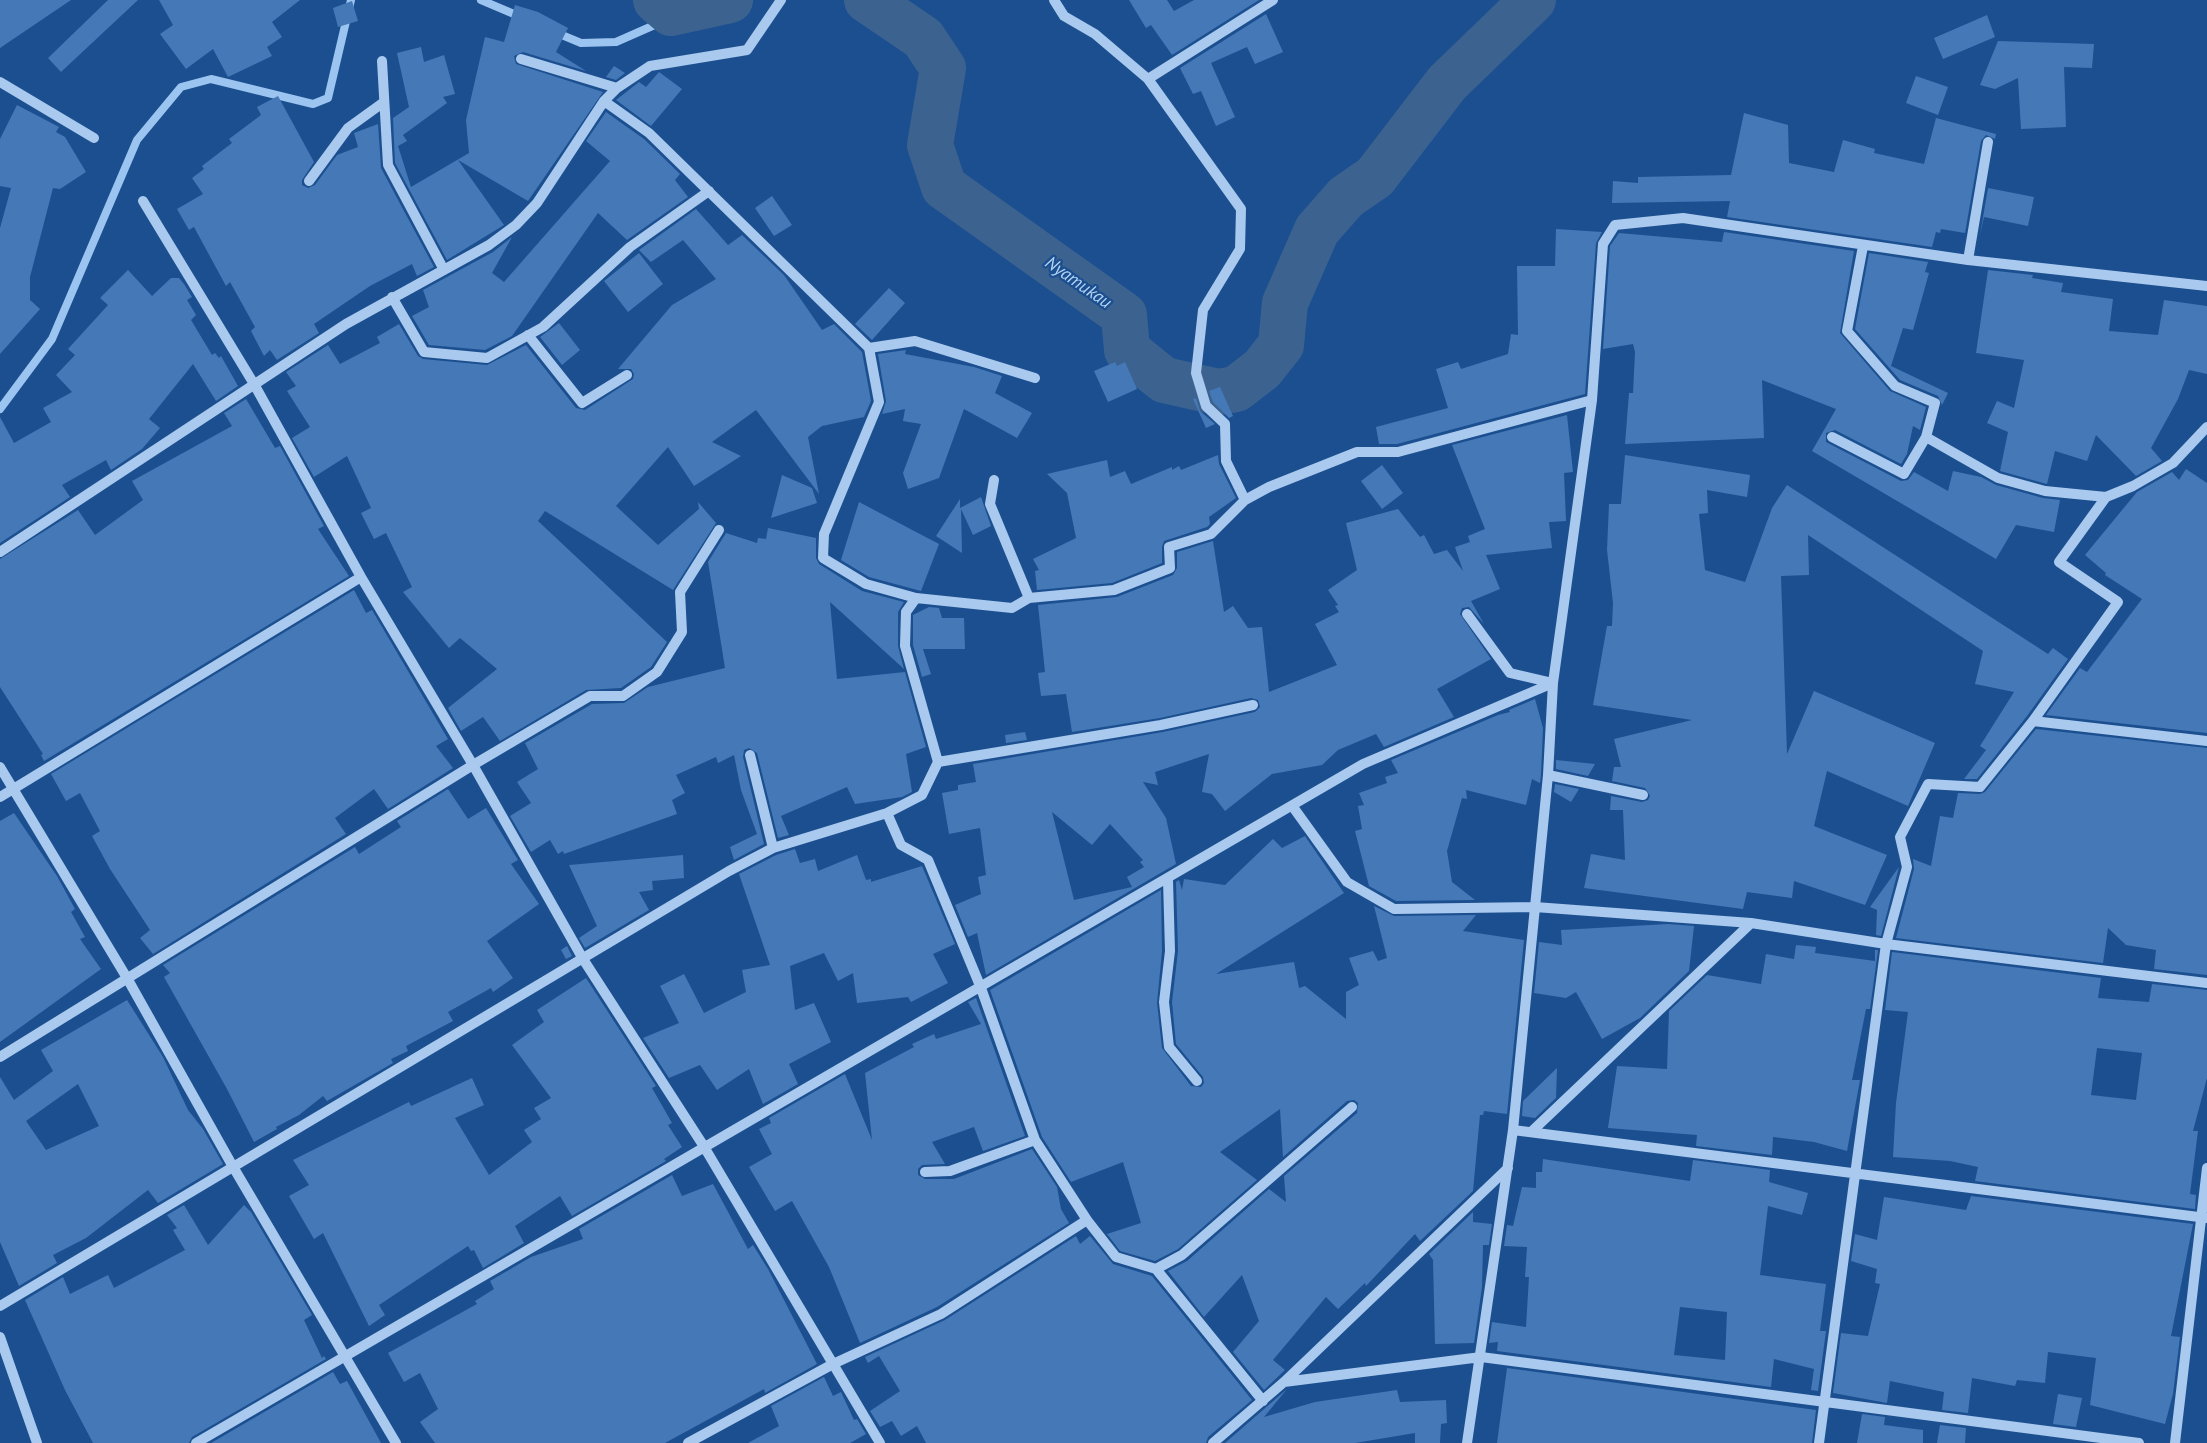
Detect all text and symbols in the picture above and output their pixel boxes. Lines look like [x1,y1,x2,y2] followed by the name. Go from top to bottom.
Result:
[1041,252,1115,314] water label: Nyamukau

